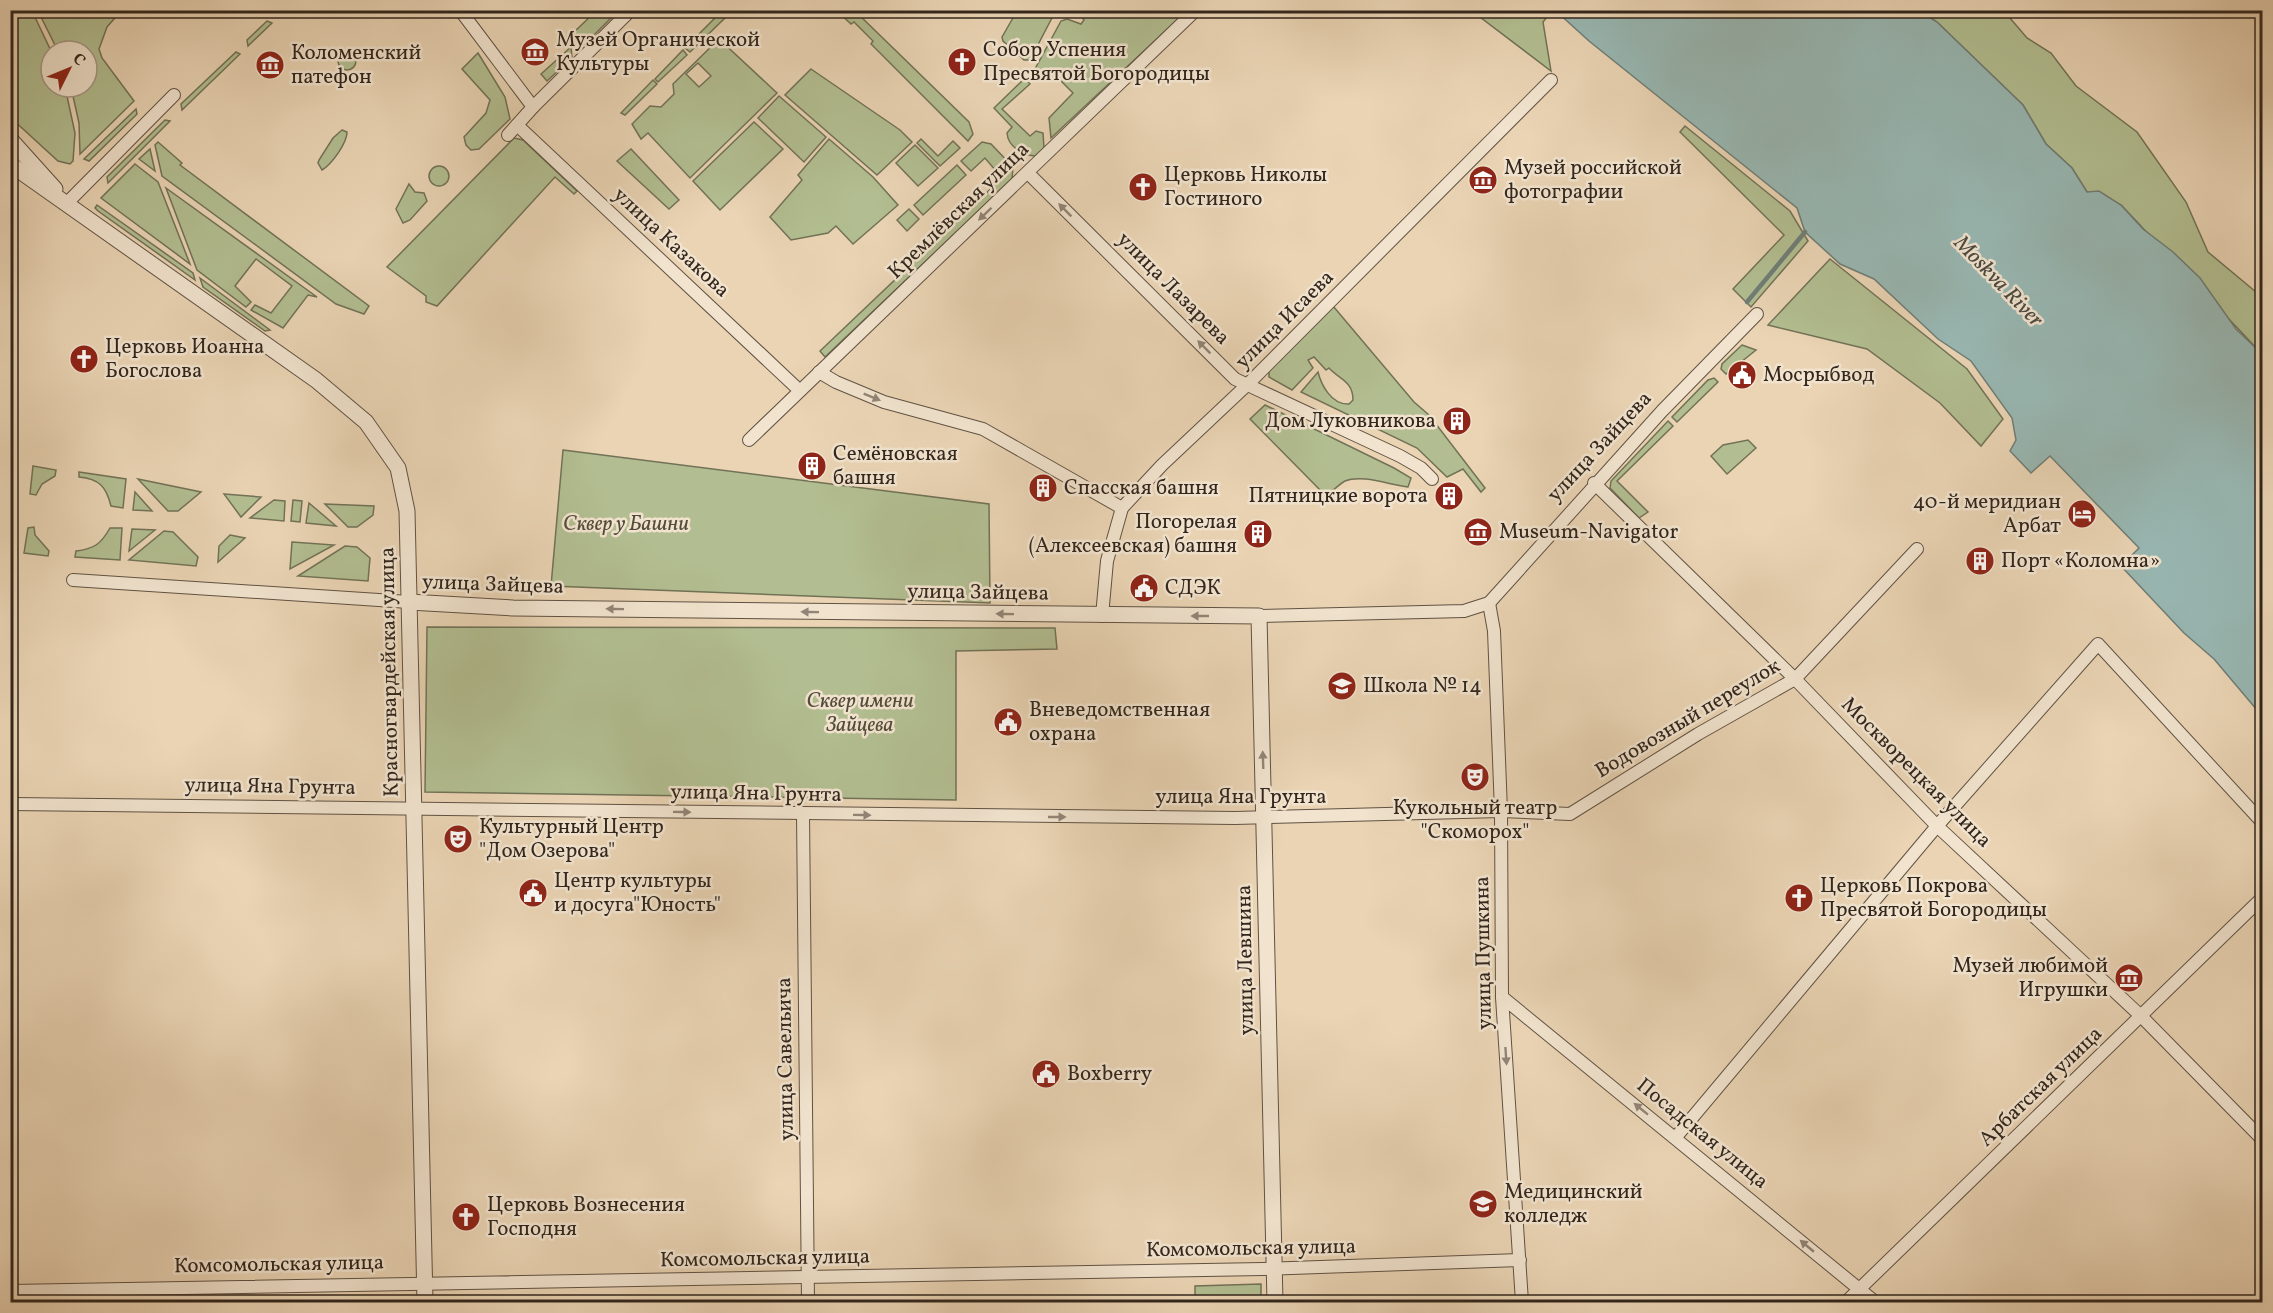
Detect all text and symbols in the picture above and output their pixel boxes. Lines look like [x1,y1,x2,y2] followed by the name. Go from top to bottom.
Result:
[556,26,760,79] place label: Музей Органической Культуры
[519,36,551,68] museum icon: Музей Органической Культуры
[983,36,1210,89] place label: Собор Успения Пресвятой Богородицы
[39,39,99,99] north arrow
[291,39,421,92] place label: Коломенский патефон
[946,46,978,78] church icon: Собор Успения Пресвятой Богородицы
[67,49,90,71] text: С
[254,49,286,81] museum icon: Коломенский патефон
[882,136,1036,286] street label: Кремлёвская улица
[1504,154,1682,207] place label: Музей российской фотографии
[1164,161,1327,214] place label: Церковь Николы Гостиного
[1467,164,1499,196] museum icon: Музей российской фотографии
[1127,171,1159,203] church icon: Церковь Николы Гостиного
[606,181,736,305] street label: улица Казакова
[1059,204,1073,218] one-way arrow
[979,206,993,220] one-way arrow
[1110,226,1236,352] street label: улица Лазарева
[1945,228,2050,335] water label: Moskva River
[1229,264,1341,376] street label: улица Исаева
[105,333,265,386] place label: Церковь Иоанна Богослова
[1197,341,1211,355] one-way arrow
[68,343,100,375] church icon: Церковь Иоанна Богослова
[1726,359,1758,391] public building icon: Мосрыбвод
[1763,361,1874,390] place label: Мосрыбвод
[1541,385,1659,509] street label: улица Зайцева
[863,393,881,402] one-way arrow
[1441,405,1473,437] building icon: Дом Луковникова
[1265,407,1436,436] place label: Дом Луковникова
[833,440,958,493] place label: Семёновская башня
[796,450,828,482] building icon: Семёновская башня
[1027,472,1059,504] building icon: Спасская башня
[1064,474,1219,503] place label: Спасская башня
[1433,480,1465,512] building icon: Пятницкие ворота
[1248,482,1428,511] place label: Пятницкие ворота
[1913,488,2061,541] place label: 40-й меридиан Арбат
[2066,498,2098,530] hotel icon: 40-й меридиан Арбат
[1029,508,1237,561] place label: Погорелая (Алексеевская) башня
[563,510,689,539] park label: Сквер у Башни
[1462,516,1494,548] museum icon: Museum-Navigator
[1242,518,1274,550] building icon: Погорелая (Алексеевская) башня
[1499,518,1679,547] place label: Museum-Navigator
[1964,545,1996,577] building icon: Порт «Коломна»
[373,547,407,797] street label: Красногвардейская улица
[2001,547,2160,576] place label: Порт «Коломна»
[422,568,564,602] street label: улица Зайцева
[1128,572,1160,604] public building icon: СДЭК
[1165,574,1221,603] place label: СДЭК
[907,577,1049,609] street label: улица Зайцева
[606,604,625,614] one-way arrow
[801,607,820,617] one-way arrow
[996,609,1015,619] one-way arrow
[1191,611,1210,621] one-way arrow
[1590,652,1786,786] street label: Водовозный переулок
[1326,670,1358,702] school or university icon: Школа № 14
[1363,672,1482,701] place label: Школа № 14
[806,687,914,740] park label: Сквер имени Зайцева
[1834,691,1998,855] street label: Москворецкая улица
[1029,696,1210,749] place label: Вневедомственная охрана
[992,706,1024,738] public building icon: Вневедомственная охрана
[1259,750,1268,769] one-way arrow
[1459,761,1491,793] theatre icon: Кукольный театр "Скоморох"
[184,771,356,803] street label: улица Яна Грунта
[670,778,842,810] street label: улица Яна Грунта
[1155,783,1327,812] street label: улица Яна Грунта
[1393,794,1557,847] place label: Кукольный театр "Скоморох"
[672,807,691,817] one-way arrow
[852,810,871,820] one-way arrow
[1047,812,1066,821] one-way arrow
[479,813,664,866] place label: Культурный Центр "Дом Озерова"
[442,823,474,855] theatre icon: Культурный Центр "Дом Озерова"
[554,867,721,920] place label: Центр культуры и досуга"Юность"
[1820,872,2047,925] place label: Церковь Покрова Пресвятой Богородицы
[1468,876,1500,1030] street label: улица Пушкина
[517,877,549,909] public building icon: Центр культуры и досуга"Юность"
[1783,882,1815,914] church icon: Церковь Покрова Пресвятой Богородицы
[1230,884,1262,1036] street label: улица Левшина
[1953,952,2108,1005] place label: Музей любимой Игрушки
[2113,962,2145,994] museum icon: Музей любимой Игрушки
[770,977,802,1141] street label: улица Савельича
[1973,1020,2109,1154] street label: Арбатская улица
[1502,1046,1511,1065] one-way arrow
[1030,1058,1062,1090] public building icon: Boxberry
[1067,1060,1153,1089] place label: Boxberry
[1630,1072,1774,1196] street label: Посадская улица
[1633,1102,1649,1115] one-way arrow
[1504,1178,1643,1231] place label: Медицинский колледж
[1467,1188,1499,1220] school or university icon: Медицинский колледж
[487,1191,685,1244] place label: Церковь Вознесения Господня
[450,1201,482,1233] church icon: Церковь Вознесения Господня
[1146,1233,1356,1265] street label: Комсомольская улица
[1800,1240,1815,1253] one-way arrow
[660,1243,870,1275] street label: Комсомольская улица
[174,1249,384,1281] street label: Комсомольская улица

